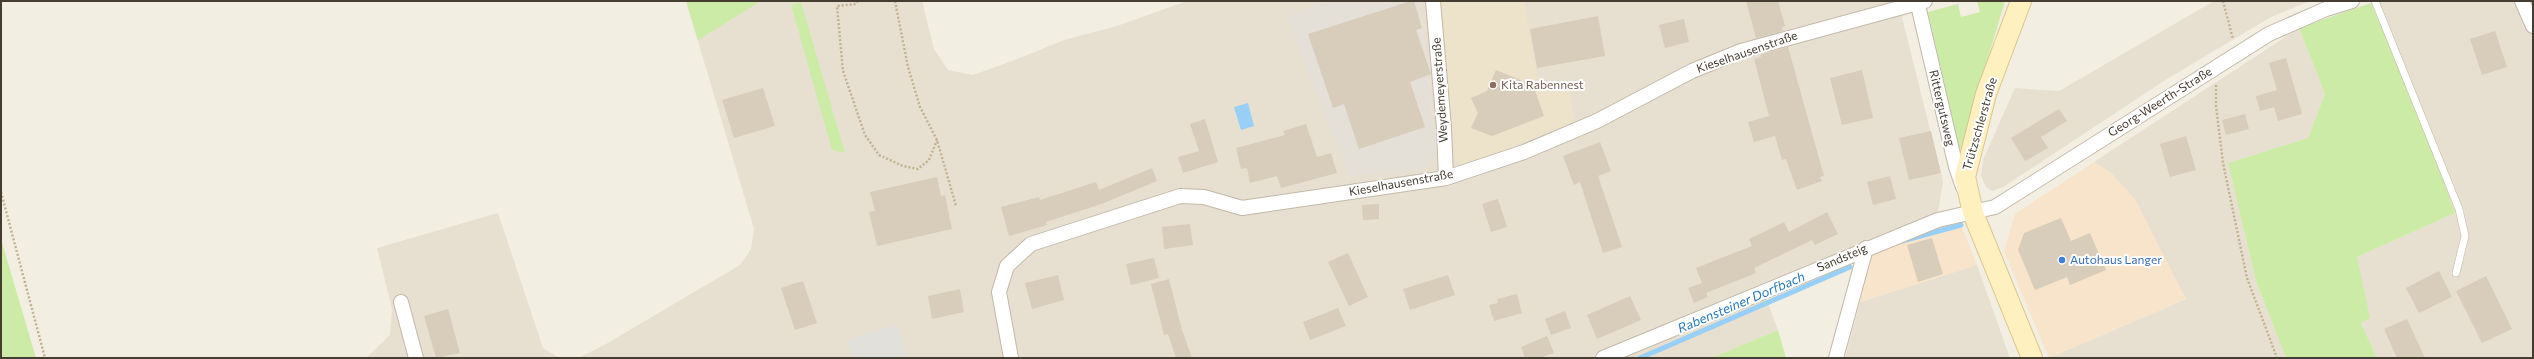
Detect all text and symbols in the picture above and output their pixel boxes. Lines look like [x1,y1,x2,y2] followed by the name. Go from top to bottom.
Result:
[1694,27,1799,75] street label: Kieselhausenstraße
[1428,37,1450,143] street label: Weydemeyerstraße
[2105,63,2214,139] street label: Georg-Weerth-Straße
[1927,68,1959,148] street label: Rittergutsweg
[1959,76,1999,172] street label: Trützschlerstraße
[1501,77,1584,91] place label: Kita Rabennest
[1488,80,1498,90] marker: Kita Rabennest
[1348,166,1454,198] street label: Kieselhausenstraße
[1814,240,1869,274] street label: Sandsteig
[2070,252,2162,266] place label: Autohaus Langer
[2057,255,2067,265] marker: Autohaus Langer
[1675,268,1807,336] water label: Rabensteiner Dorfbach

